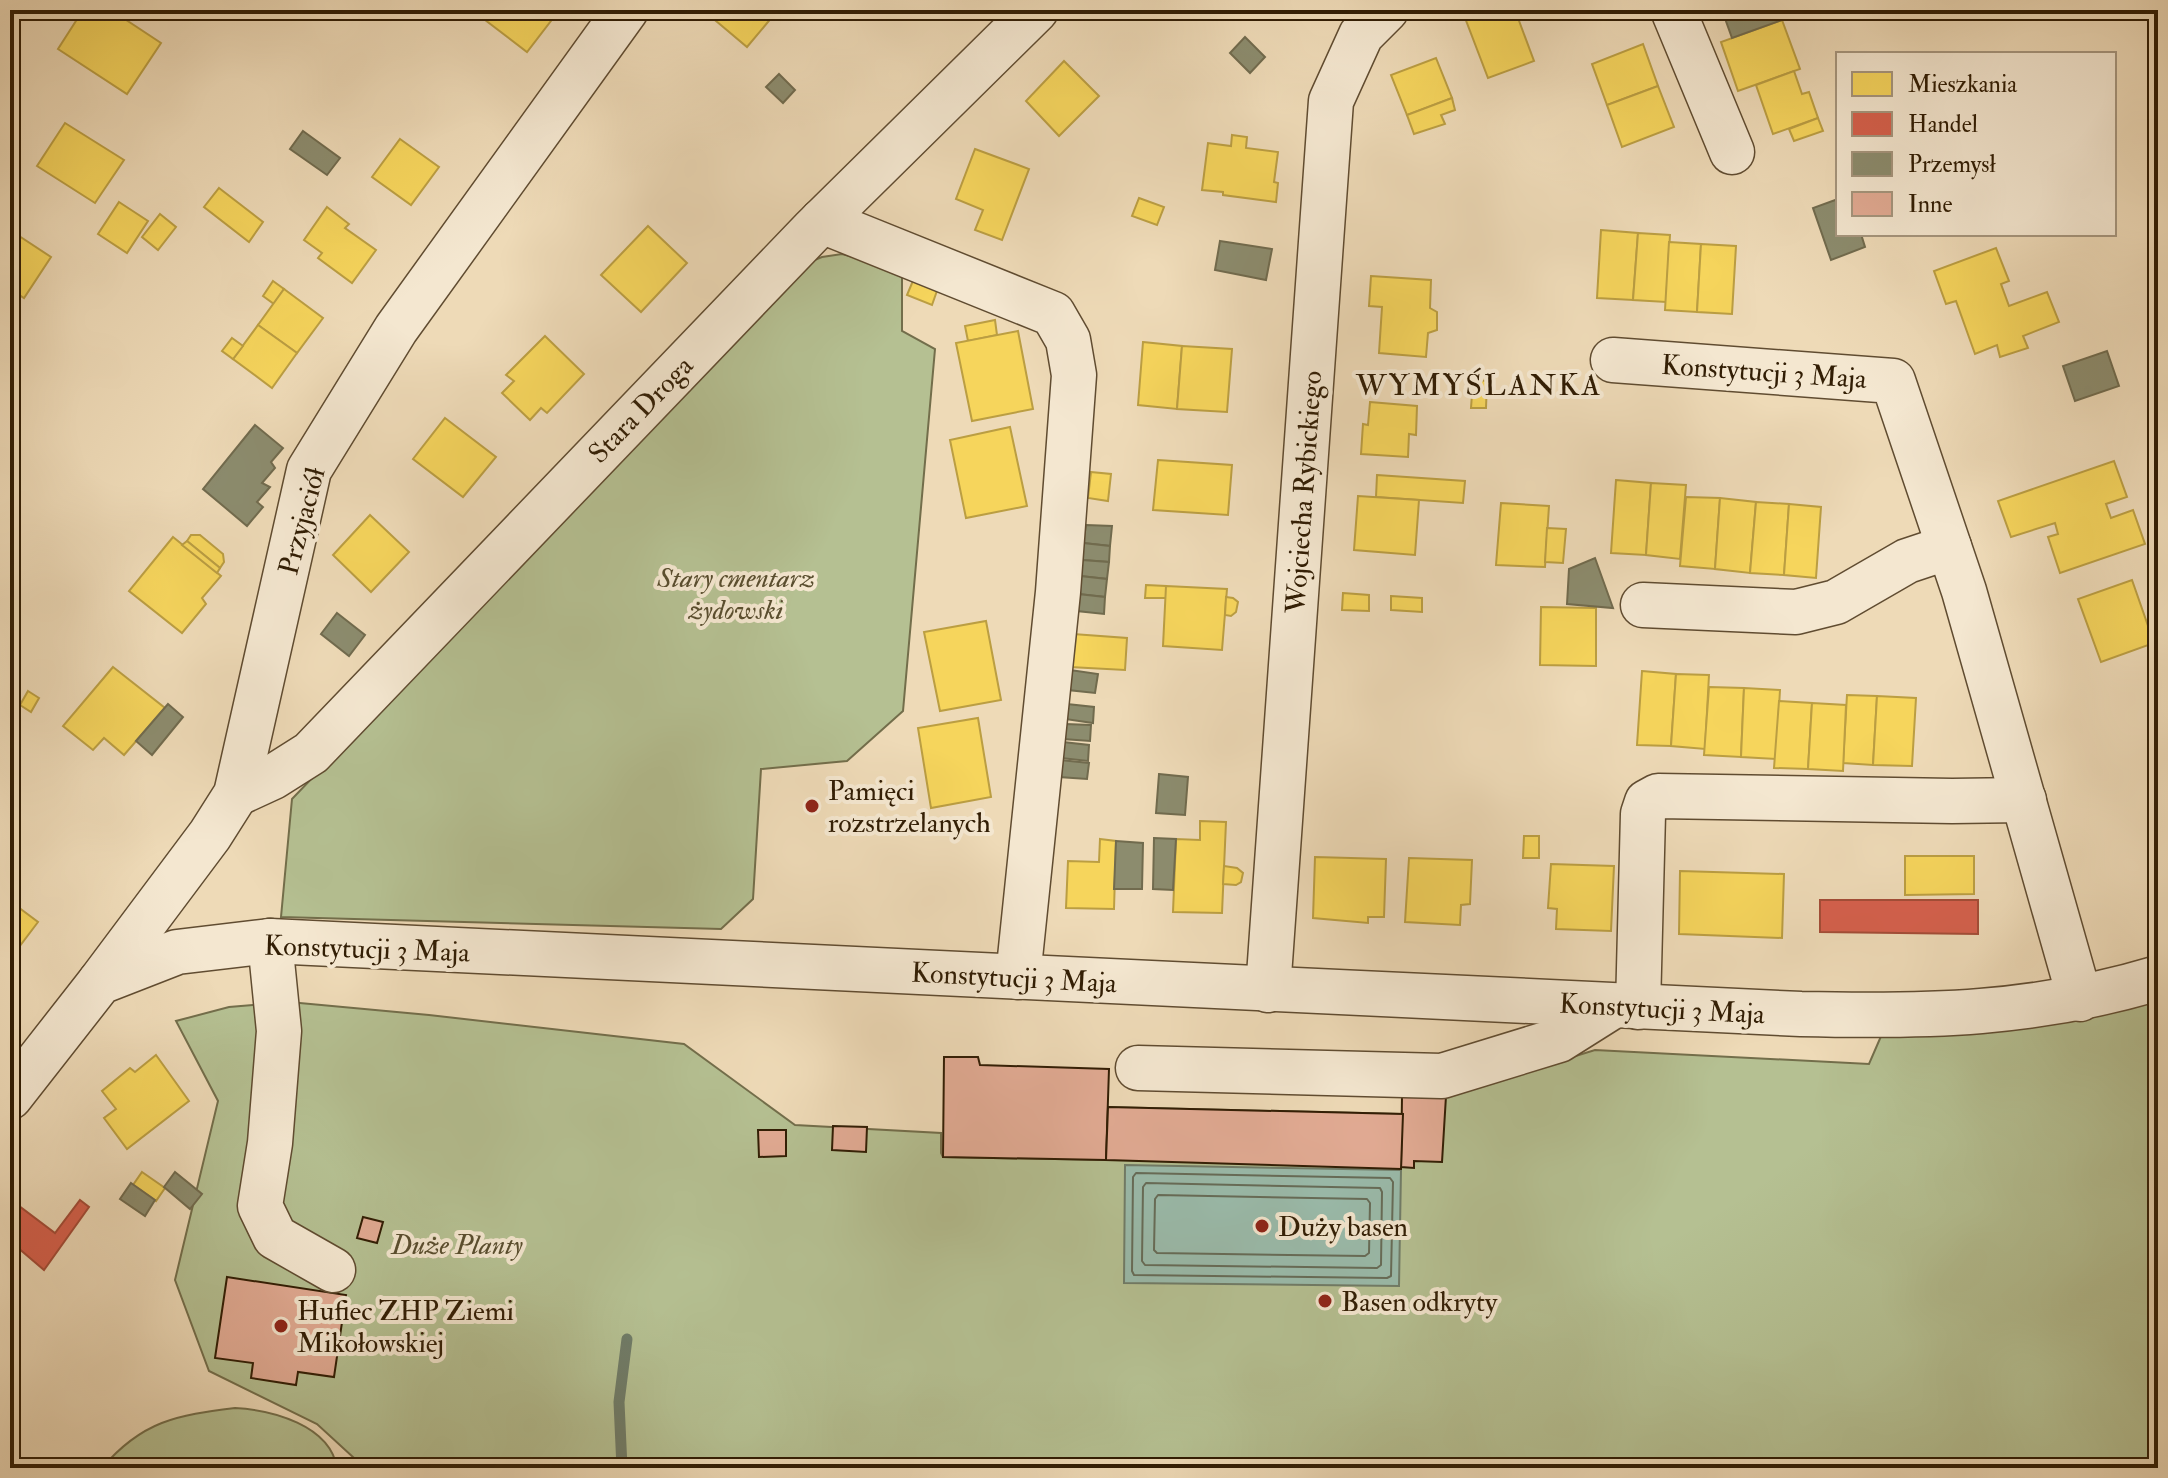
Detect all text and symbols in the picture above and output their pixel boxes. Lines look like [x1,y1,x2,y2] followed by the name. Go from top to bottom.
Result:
[1836,52,2116,236] legend
[1908,69,2018,100] text: Mieszkania
[1908,109,1978,140] text: Handel
[1908,149,1996,180] text: Przemysł
[1908,189,1952,220] text: Inne
[1660,348,1868,397] street label: Konstytucji 3 Maja
[581,349,701,471] street label: Stara Droga
[1355,367,1602,404] district label: WYMYŚLANKA
[1278,370,1330,616] street label: Wojciecha Rybickiego
[271,463,334,579] street label: Przyjaciół
[656,561,815,628] park label: Stary cmentarz żydowski
[828,774,991,841] place label: Pamięci rozstrzelanych
[803,797,821,815] marker: Pamięci rozstrzelanych
[264,928,471,971] street label: Konstytucji 3 Maja
[910,956,1118,1001] street label: Konstytucji 3 Maja
[1558,987,1766,1032] street label: Konstytucji 3 Maja
[1278,1210,1408,1245] place label: Duży basen
[1253,1217,1271,1235] marker: Duży basen
[390,1228,523,1263] park label: Duże Planty
[1341,1285,1498,1320] place label: Basen odkryty
[1316,1292,1334,1310] marker: Basen odkryty
[297,1294,514,1361] place label: Hufiec ZHP Ziemi Mikołowskiej
[272,1317,290,1335] marker: Hufiec ZHP Ziemi Mikołowskiej

